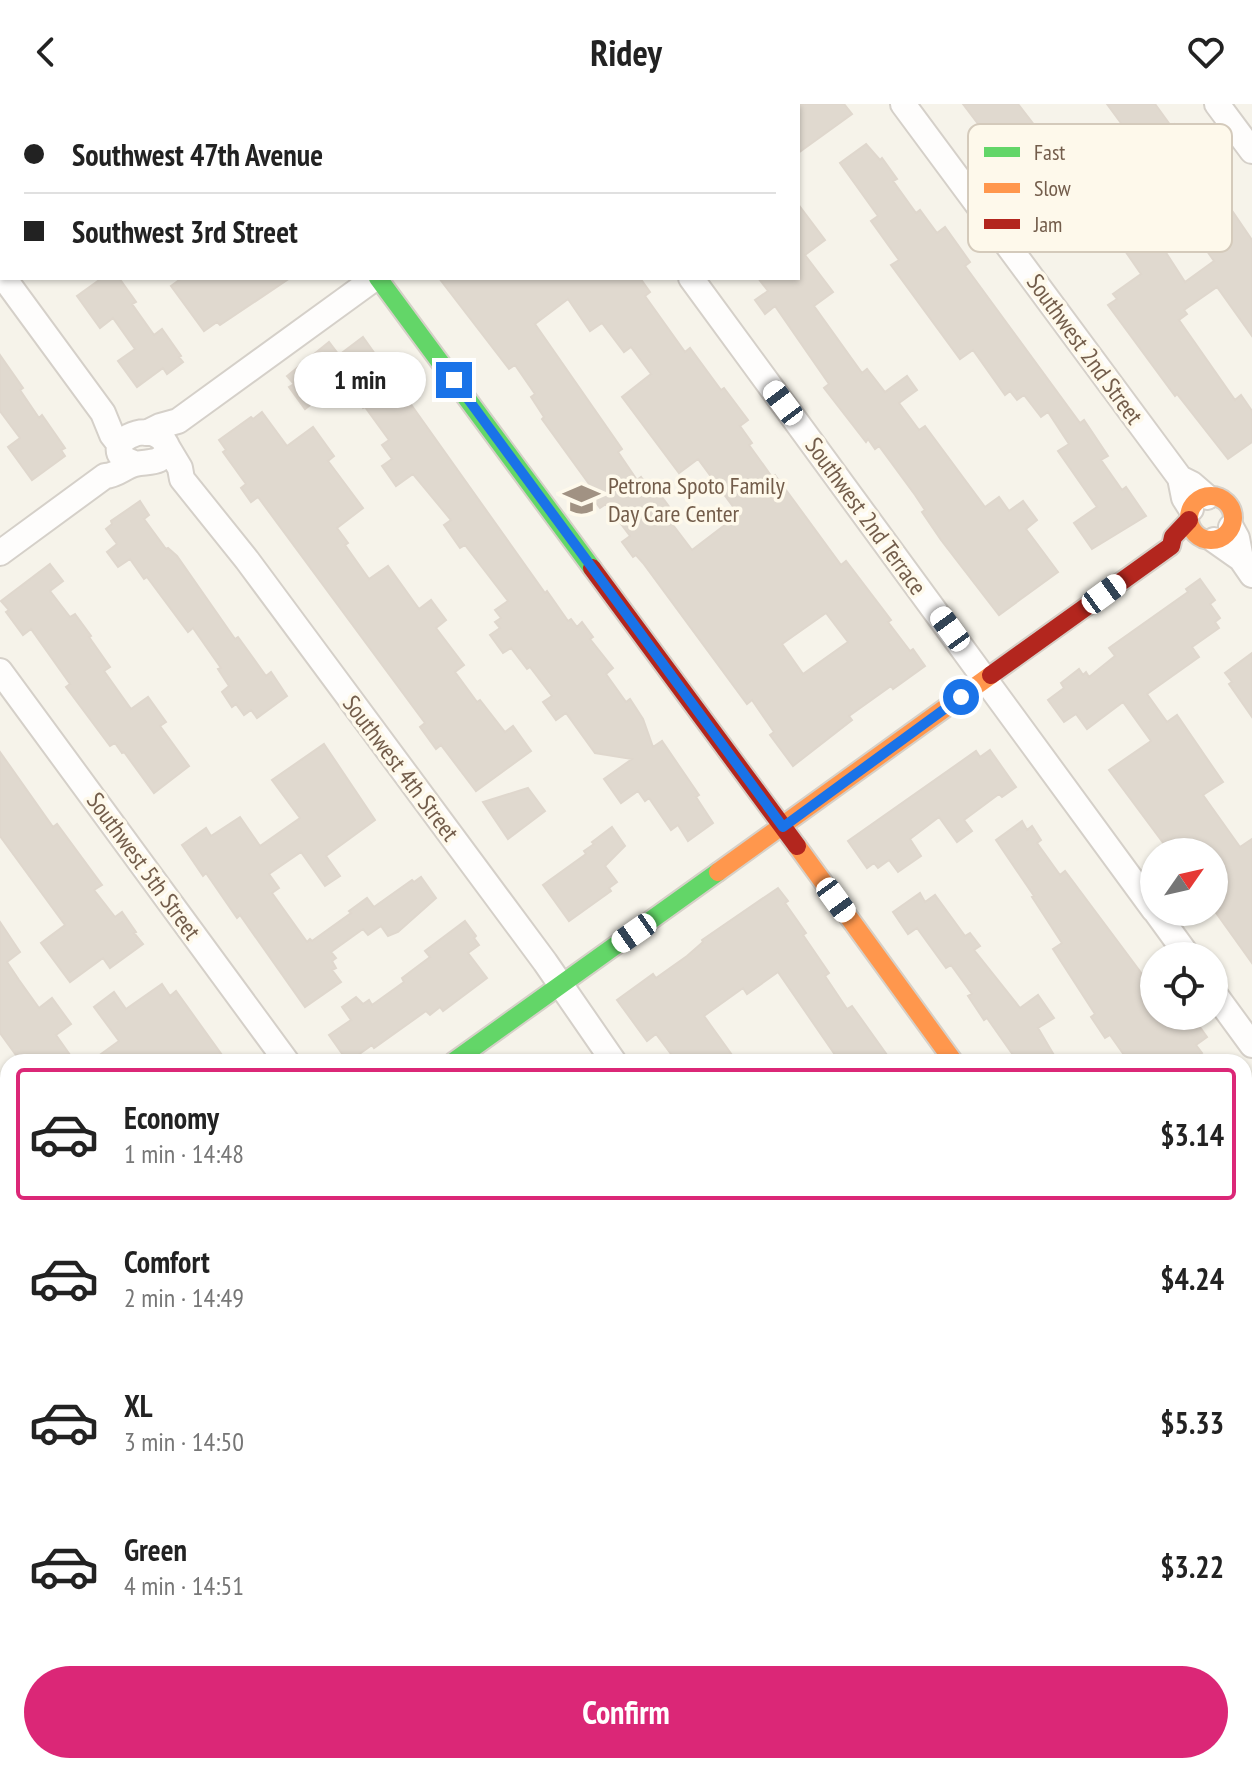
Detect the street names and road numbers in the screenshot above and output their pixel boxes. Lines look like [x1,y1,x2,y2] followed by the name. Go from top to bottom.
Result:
[1020,268,1150,431] street label: Southwest 2nd Street
[798,431,934,601] street label: Southwest 2nd Terrace
[336,689,466,847] street label: Southwest 4th Street
[80,786,208,946] street label: Southwest 5th Street

